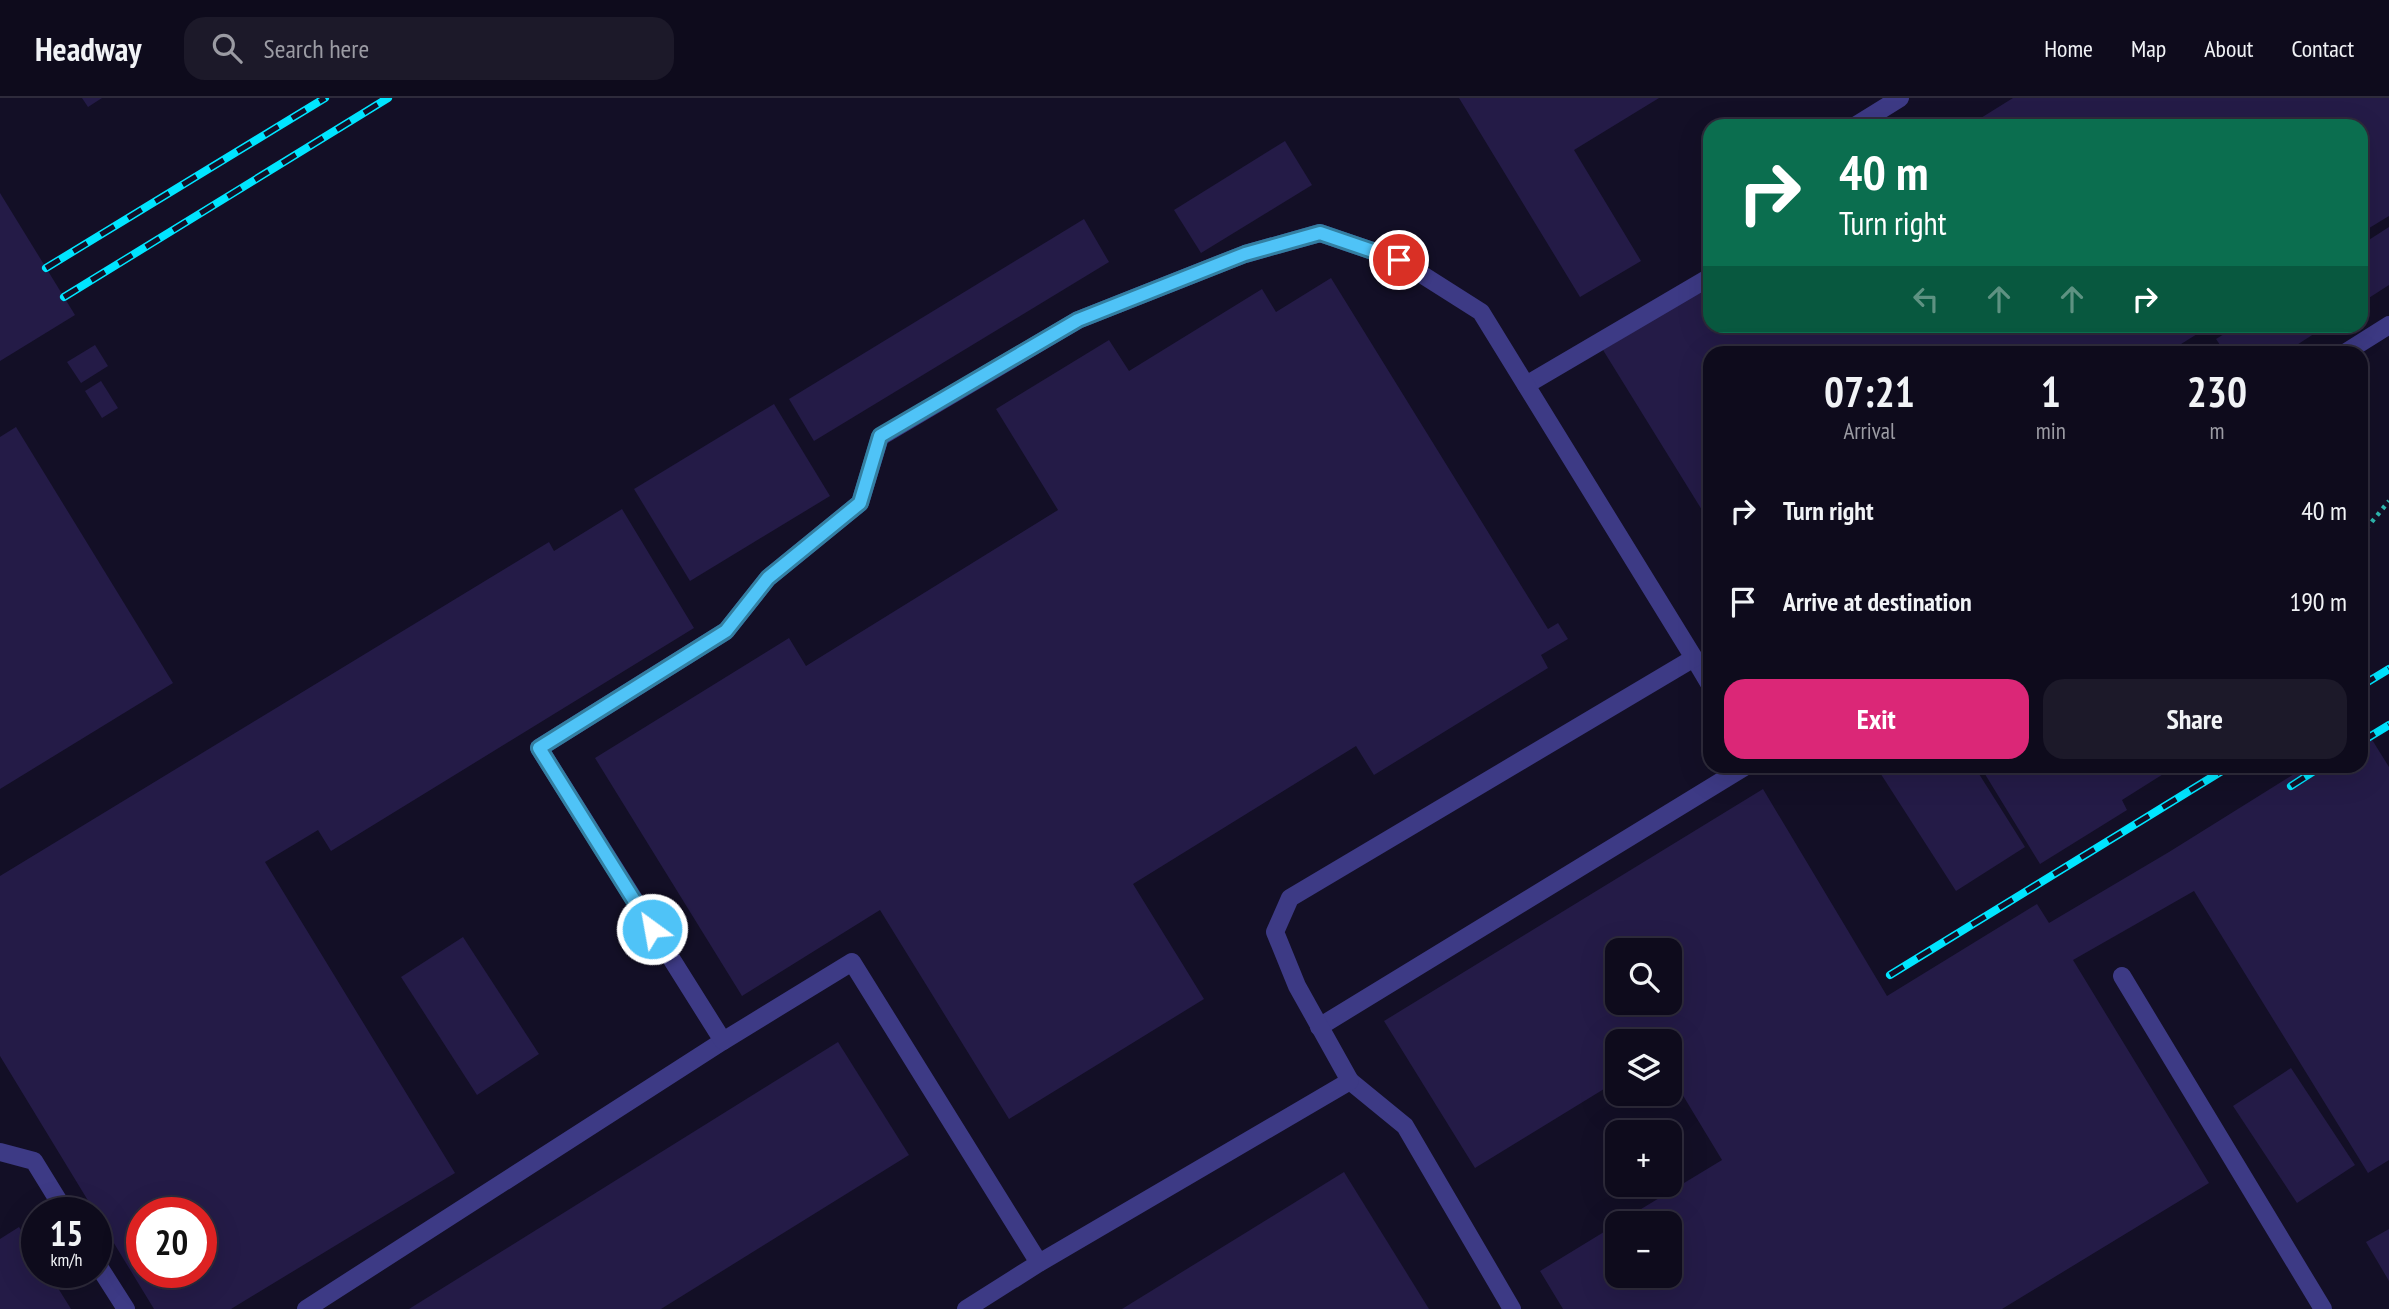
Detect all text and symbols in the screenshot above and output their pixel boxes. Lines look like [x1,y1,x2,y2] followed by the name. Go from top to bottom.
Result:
[184,17,674,80] search box
[35,27,142,70] text: Headway
[208,29,246,67] icon: search
[264,32,369,65] text: Search here
[2044,33,2093,64] text: Home
[2131,33,2166,64] text: Map
[2204,33,2253,64] text: About
[2291,33,2354,64] text: Contact
[1839,140,1928,204] text: 40 m
[1724,147,1815,238] icon: right
[1839,202,1947,244] text: Turn right
[1369,230,1429,290] pin
[1380,241,1418,279] icon: arrive
[1907,280,1945,318] icon: left
[1980,280,2018,318] icon: ahead
[2053,280,2091,318] icon: ahead
[2126,280,2164,318] icon: right
[1824,364,1915,419] text: 07:21
[2041,364,2061,419] text: 1
[2187,364,2247,419] text: 230
[1843,416,1895,445] text: Arrival
[2036,416,2066,445] text: min
[2209,416,2224,445] text: m
[1724,492,1762,530] icon: right
[1783,494,1874,527] text: Turn right
[2301,494,2347,527] text: 40 m
[1724,583,1762,621] icon: arrive
[1783,585,1972,618] text: Arrive at destination
[2289,585,2347,618] text: 190 m
[1724,679,2029,759] button: Exit
[2043,679,2347,759] button: Share
[615,892,689,966] position arrow
[1605,938,1682,1288] map controls
[1605,938,1682,1015] button: search
[1605,1029,1682,1106] button: layers
[1605,1120,1682,1197] button: +
[126,1197,217,1288] speed limit sign: 20
[50,1210,83,1256] text: 15
[1605,1211,1682,1288] button: −
[51,1248,82,1271] text: km/h

